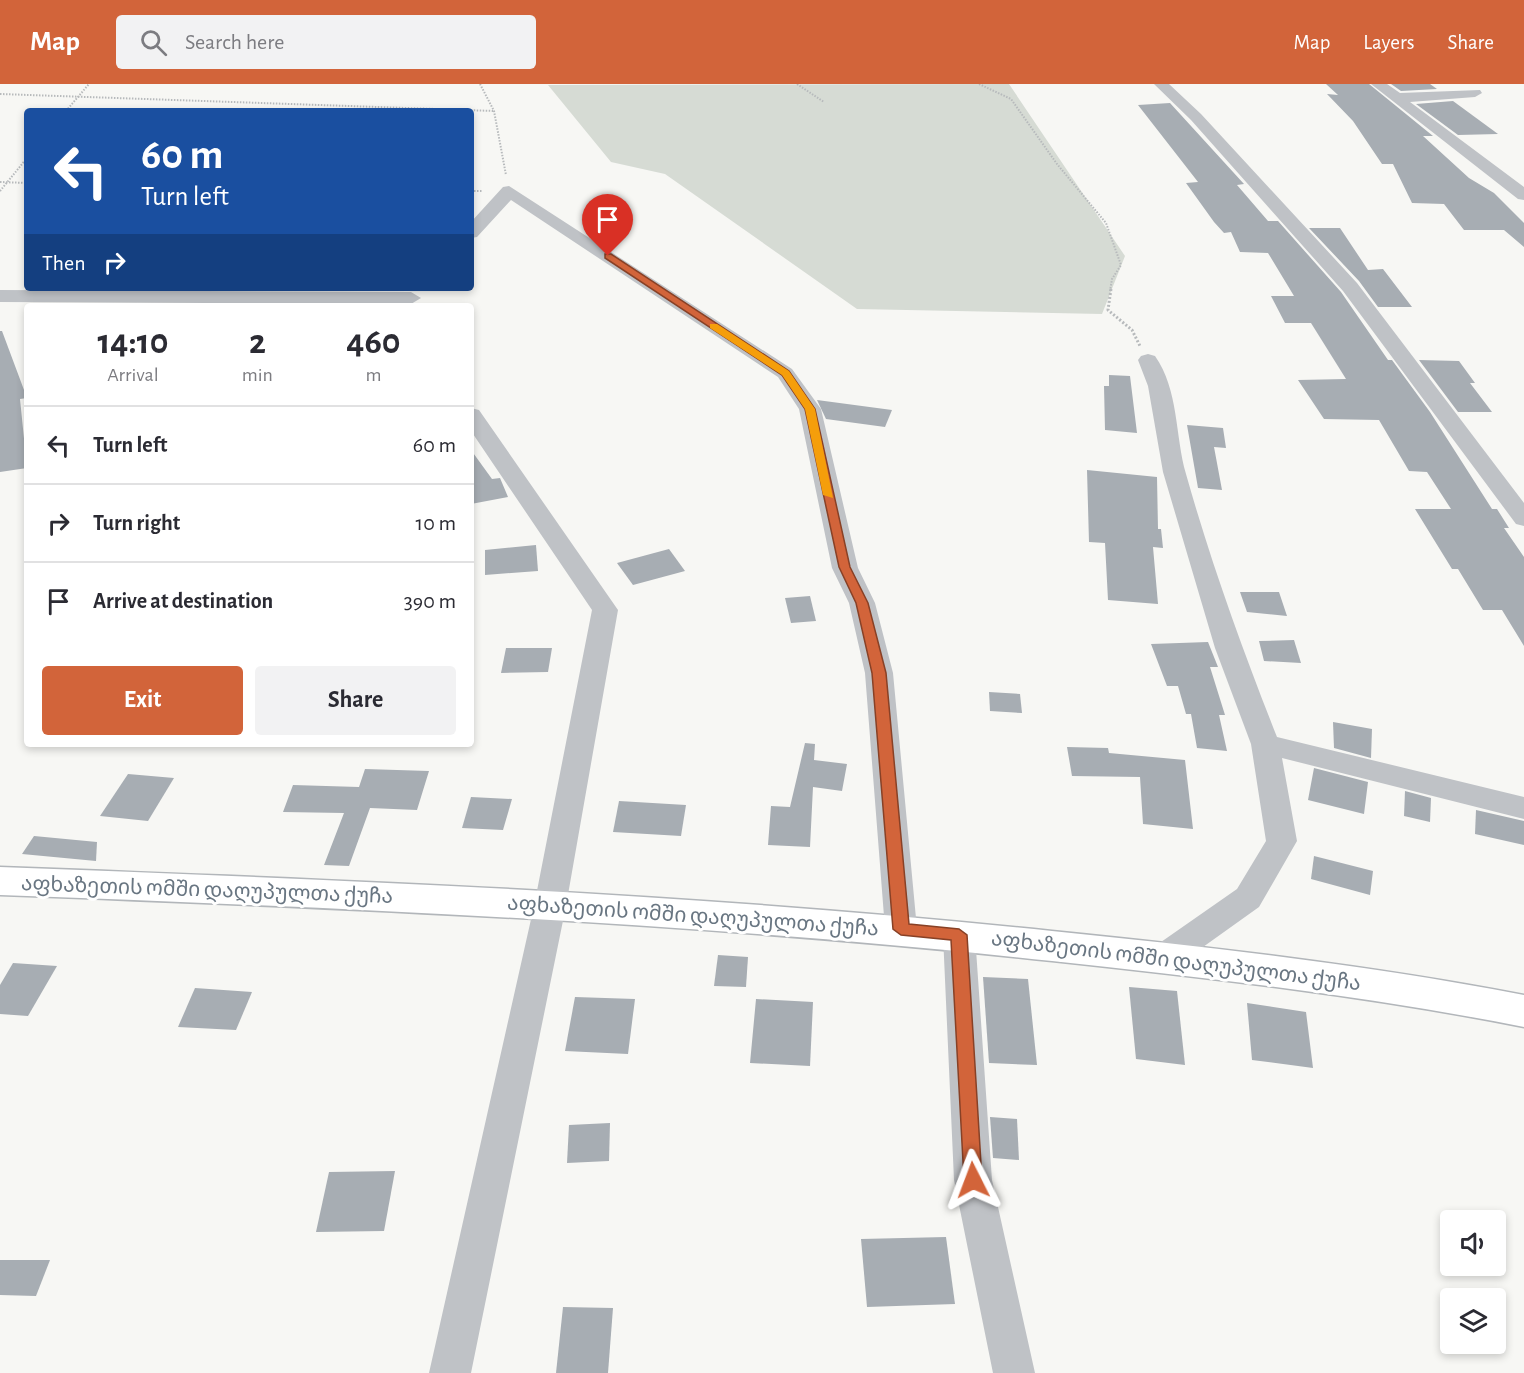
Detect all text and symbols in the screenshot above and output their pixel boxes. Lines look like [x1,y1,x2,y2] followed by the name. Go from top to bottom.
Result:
[116,15,536,69] search box
[137,26,170,59] icon: search
[30,28,80,56] text: Map
[185,31,284,53] text: Search here
[1294,32,1330,53] text: Map
[1363,32,1414,53] text: Layers
[1447,32,1494,53] text: Share
[42,132,120,210] icon: left
[141,134,223,176] text: 60 m
[141,183,229,210] text: Turn left
[582,194,633,256] pin
[591,203,624,236] icon: arrive
[98,246,131,279] icon: right
[42,252,86,274] text: Then
[97,324,168,360] text: 14:10
[249,324,266,360] text: 2
[346,324,401,360] text: 460
[107,365,159,385] text: Arrival
[242,365,273,385] text: min
[365,365,381,385] text: m
[42,429,75,462] icon: left
[93,434,167,456] text: Turn left
[413,434,456,456] text: 60 m
[42,507,75,540] icon: right
[93,512,180,534] text: Turn right
[416,512,456,534] text: 10 m
[42,585,75,618] icon: arrive
[93,590,273,612] text: Arrive at destination
[404,590,456,612] text: 390 m
[42,666,243,735] button: Exit
[255,666,456,735] button: Share
[20,873,393,909] street label: აფხაზეთის ომში დაღუპულთა ქუჩა
[506,893,879,941] street label: აფხაზეთის ომში დაღუპულთა ქუჩა
[990,928,1362,996] street label: აფხაზეთის ომში დაღუპულთა ქუჩა
[941,1148,1005,1212] position arrow
[1440,1210,1506,1354] map controls
[1440,1210,1506,1276] button: sound
[1440,1288,1506,1354] button: layers

